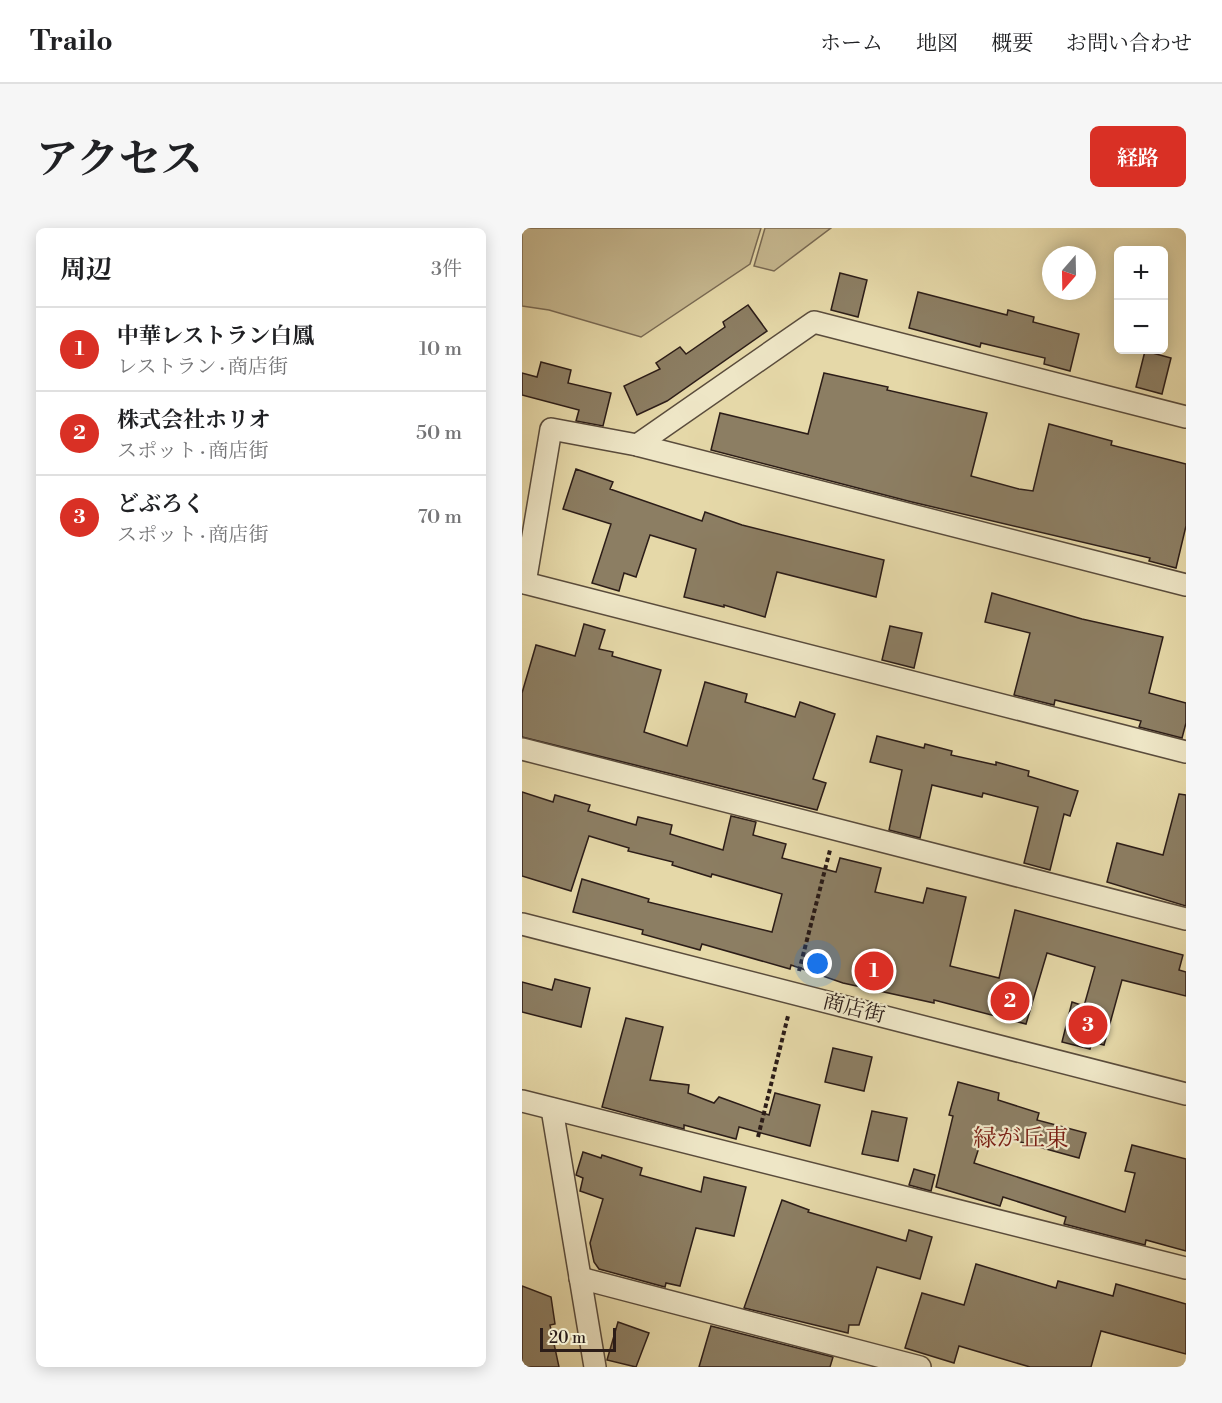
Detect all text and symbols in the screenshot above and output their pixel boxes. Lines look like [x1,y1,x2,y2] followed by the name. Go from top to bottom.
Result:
[30,24,113,59] text: Trailo
[820,31,883,57] text: ホーム
[916,31,958,57] text: 地図
[991,31,1033,57] text: 概要
[1066,31,1192,57] text: お問い合わせ
[1090,126,1186,187] button: 経路
[36,134,203,187] text: アクセス
[1042,246,1096,300] north arrow
[1114,246,1168,354] map controls
[1114,246,1168,300] button: +
[60,254,112,286] text: 周辺
[431,257,462,282] text: 3件
[1114,300,1168,354] button: −
[117,323,314,350] text: 中華レストラン白鳳
[75,337,84,362] text: 1
[419,337,462,362] text: 10 m
[117,355,288,380] text: レストラン · 商店街
[117,407,271,434] text: 株式会社ホリオ
[73,421,86,446] text: 2
[416,421,462,446] text: 50 m
[117,439,269,464] text: スポット · 商店街
[117,491,205,518] text: どぶろく
[73,505,86,530] text: 3
[418,505,462,530] text: 70 m
[117,523,269,548] text: スポット · 商店街
[854,948,894,994] pin: 1
[803,949,832,978] your location
[990,978,1030,1024] pin: 2
[820,989,888,1029] street label: 商店街
[1068,1002,1108,1048] pin: 3
[973,1124,1069,1154] district label: 緑が丘東
[540,1325,616,1352] scale bar
[549,1328,586,1348] text: 20 m

